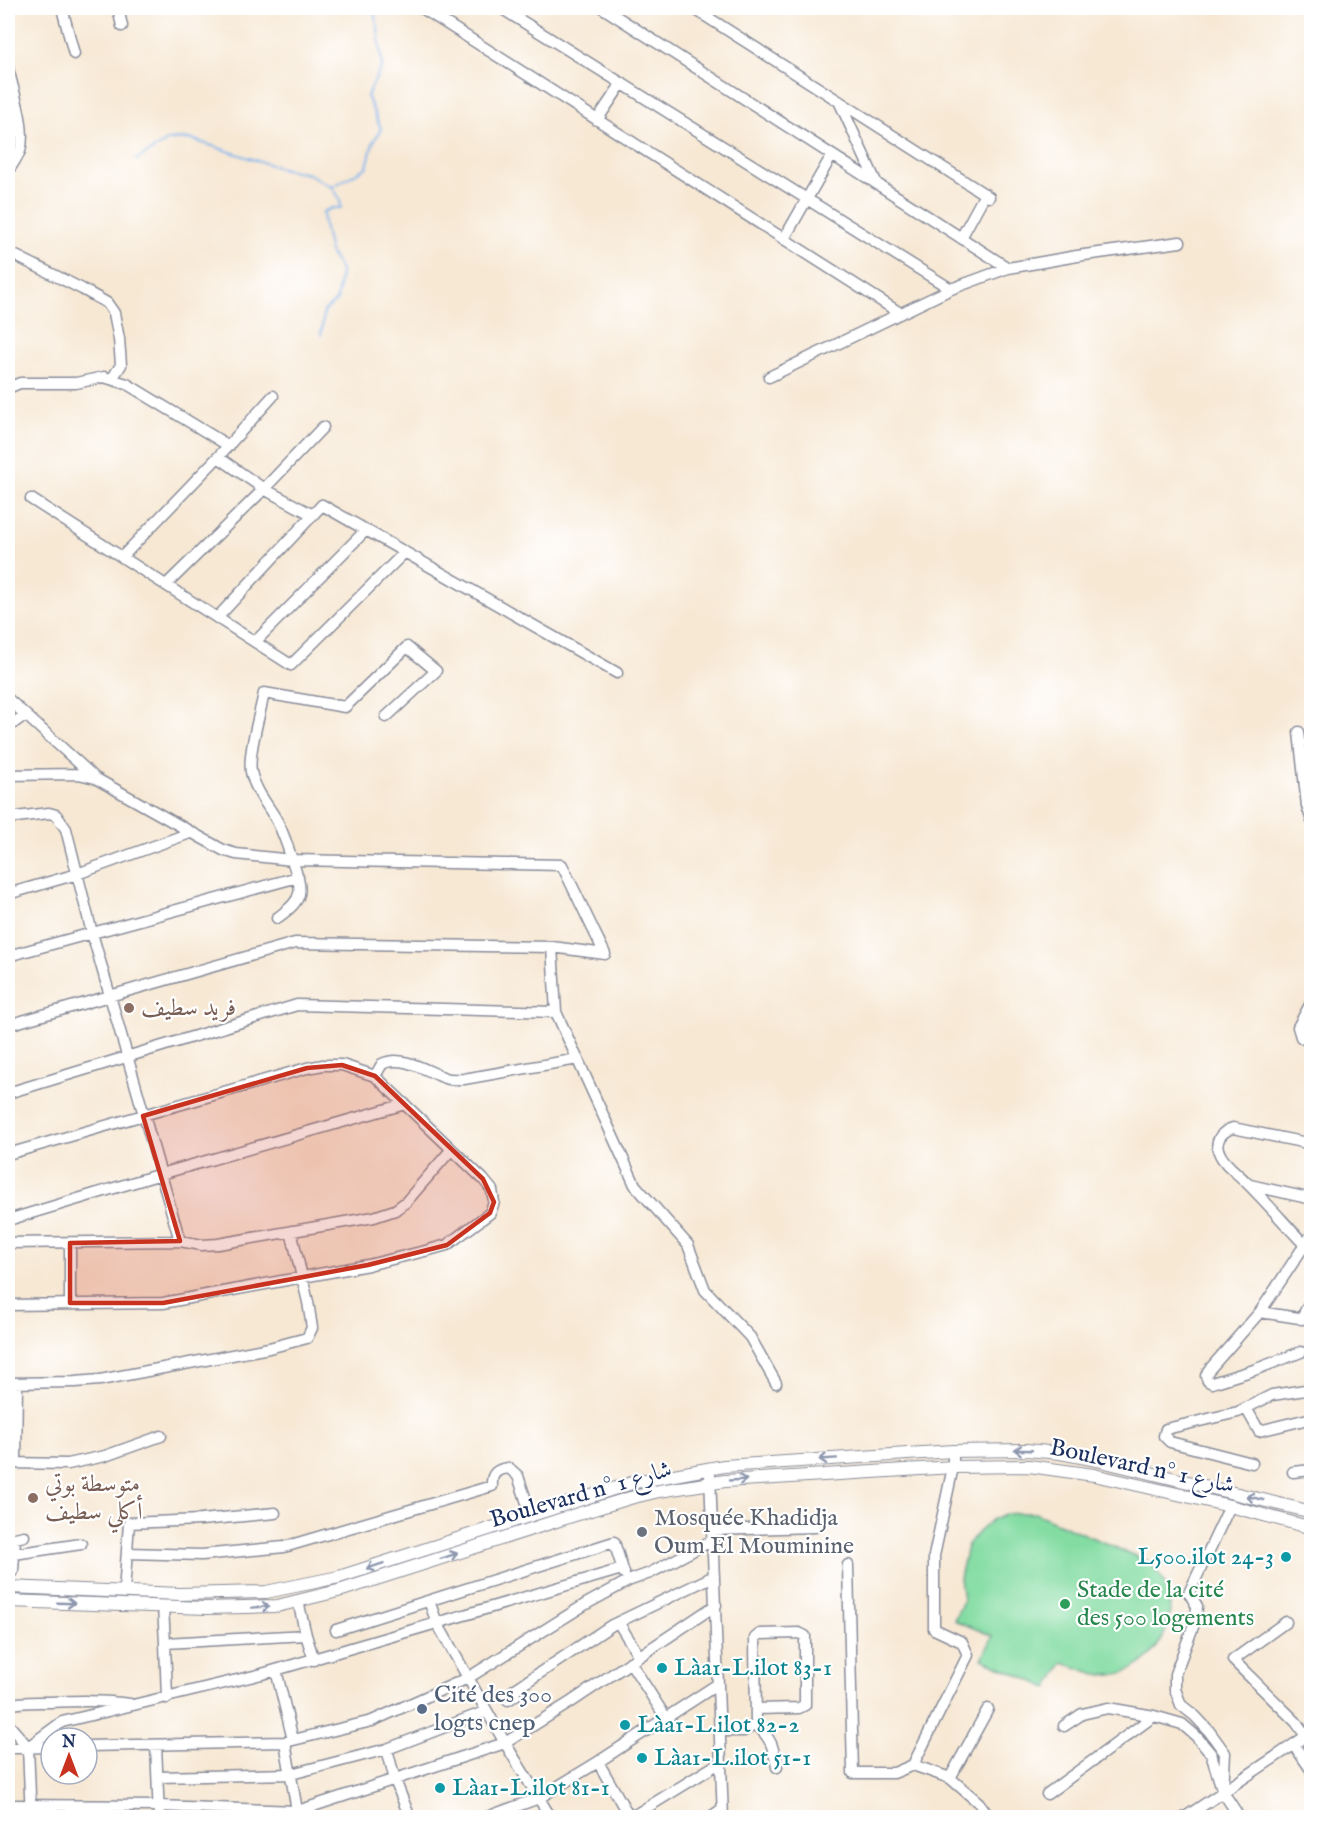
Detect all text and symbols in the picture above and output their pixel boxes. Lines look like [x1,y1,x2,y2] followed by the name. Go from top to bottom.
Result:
[141,993,236,1024] place label: فريد سطيف
[122,1001,136,1015] marker: فريد سطيف
[1046,1432,1237,1505] street label: Boulevard n° شارع 1
[1013,1445,1033,1456] one-way arrow
[486,1454,676,1539] street label: Boulevard n° شارع 1
[819,1454,839,1465] one-way arrow
[45,1469,143,1534] place label: متوسطة بوتي أكلي سطيف
[727,1474,747,1485] one-way arrow
[26,1491,40,1505] marker: متوسطة بوتي أكلي سطيف
[1246,1491,1265,1503] one-way arrow
[654,1503,854,1562] place label: Mosquée Khadidja Oum El Mouminine
[635,1525,649,1539] marker: Mosquée Khadidja Oum El Mouminine
[1137,1542,1274,1573] place label: L500.ilot 24-3
[439,1550,458,1561] one-way arrow
[1279,1550,1293,1564] marker: L500.ilot 24-3
[366,1561,385,1572] one-way arrow
[1077,1575,1254,1634] place label: Stade de la cité des 500 logements
[55,1597,75,1608] one-way arrow
[1058,1597,1072,1611] marker: Stade de la cité des 500 logements
[250,1601,270,1612] one-way arrow
[674,1653,832,1684] place label: Làa1-L.ilot 83-1
[655,1661,669,1675] marker: Làa1-L.ilot 83-1
[434,1680,552,1739] place label: Cité des 300 logts cnep
[415,1702,429,1716] marker: Cité des 300 logts cnep
[637,1710,799,1741] place label: Làa1-L.ilot 82-2
[618,1718,632,1732] marker: Làa1-L.ilot 82-2
[39,1726,99,1786] north arrow
[61,1733,76,1753] text: N
[654,1743,811,1774] place label: Làa1-L.ilot 51-1
[635,1751,649,1765] marker: Làa1-L.ilot 51-1
[452,1773,610,1804] place label: Làa1-L.ilot 81-1
[433,1781,447,1795] marker: Làa1-L.ilot 81-1

